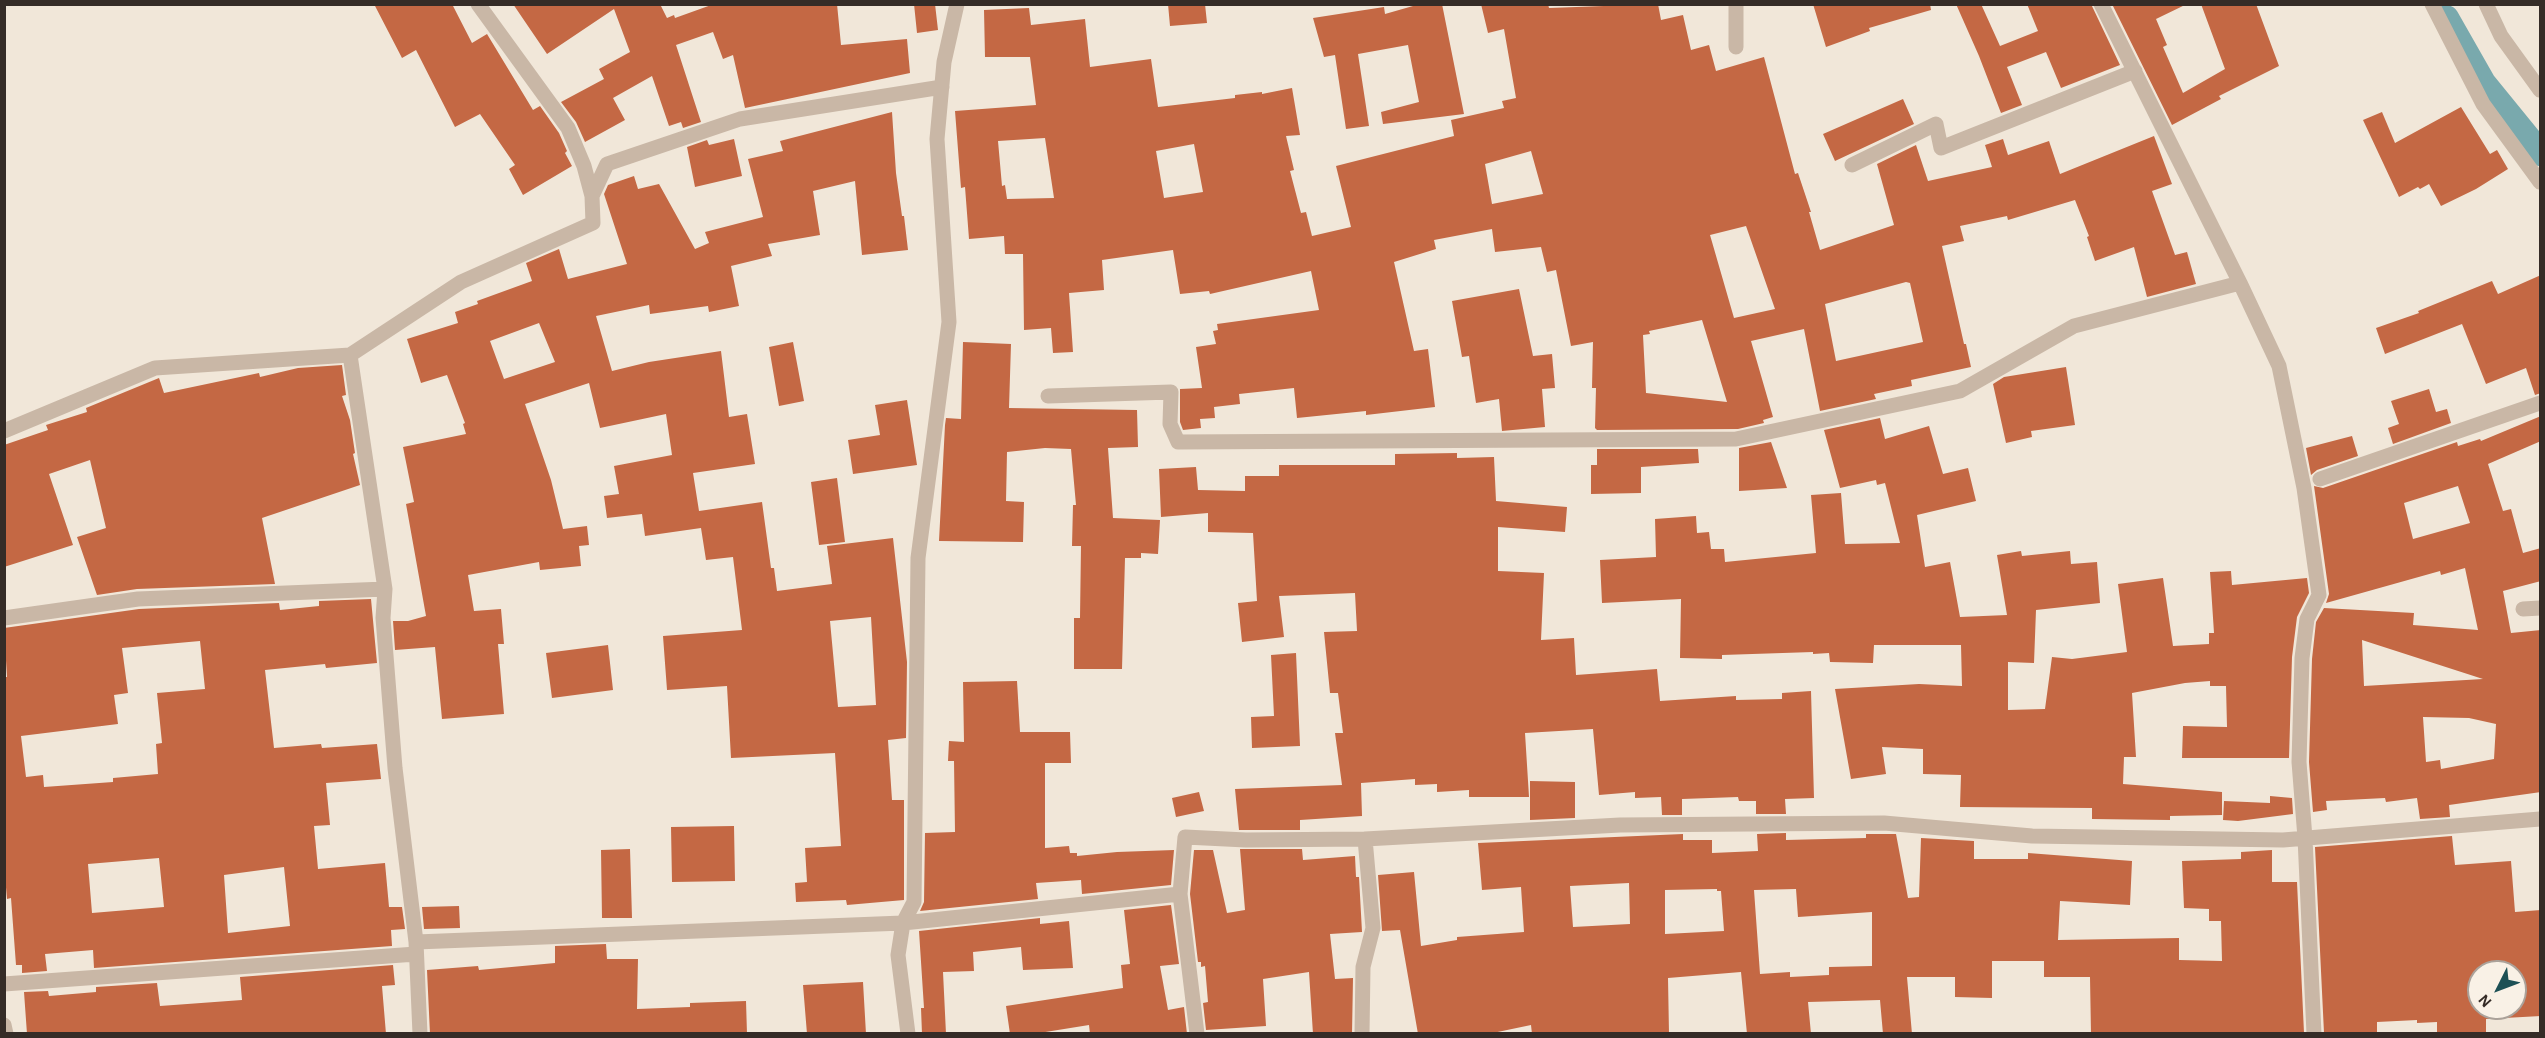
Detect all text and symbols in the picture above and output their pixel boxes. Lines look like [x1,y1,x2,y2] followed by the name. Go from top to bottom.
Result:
[2467,960,2527,1020] north arrow
[2475,991,2495,1010] text: N

